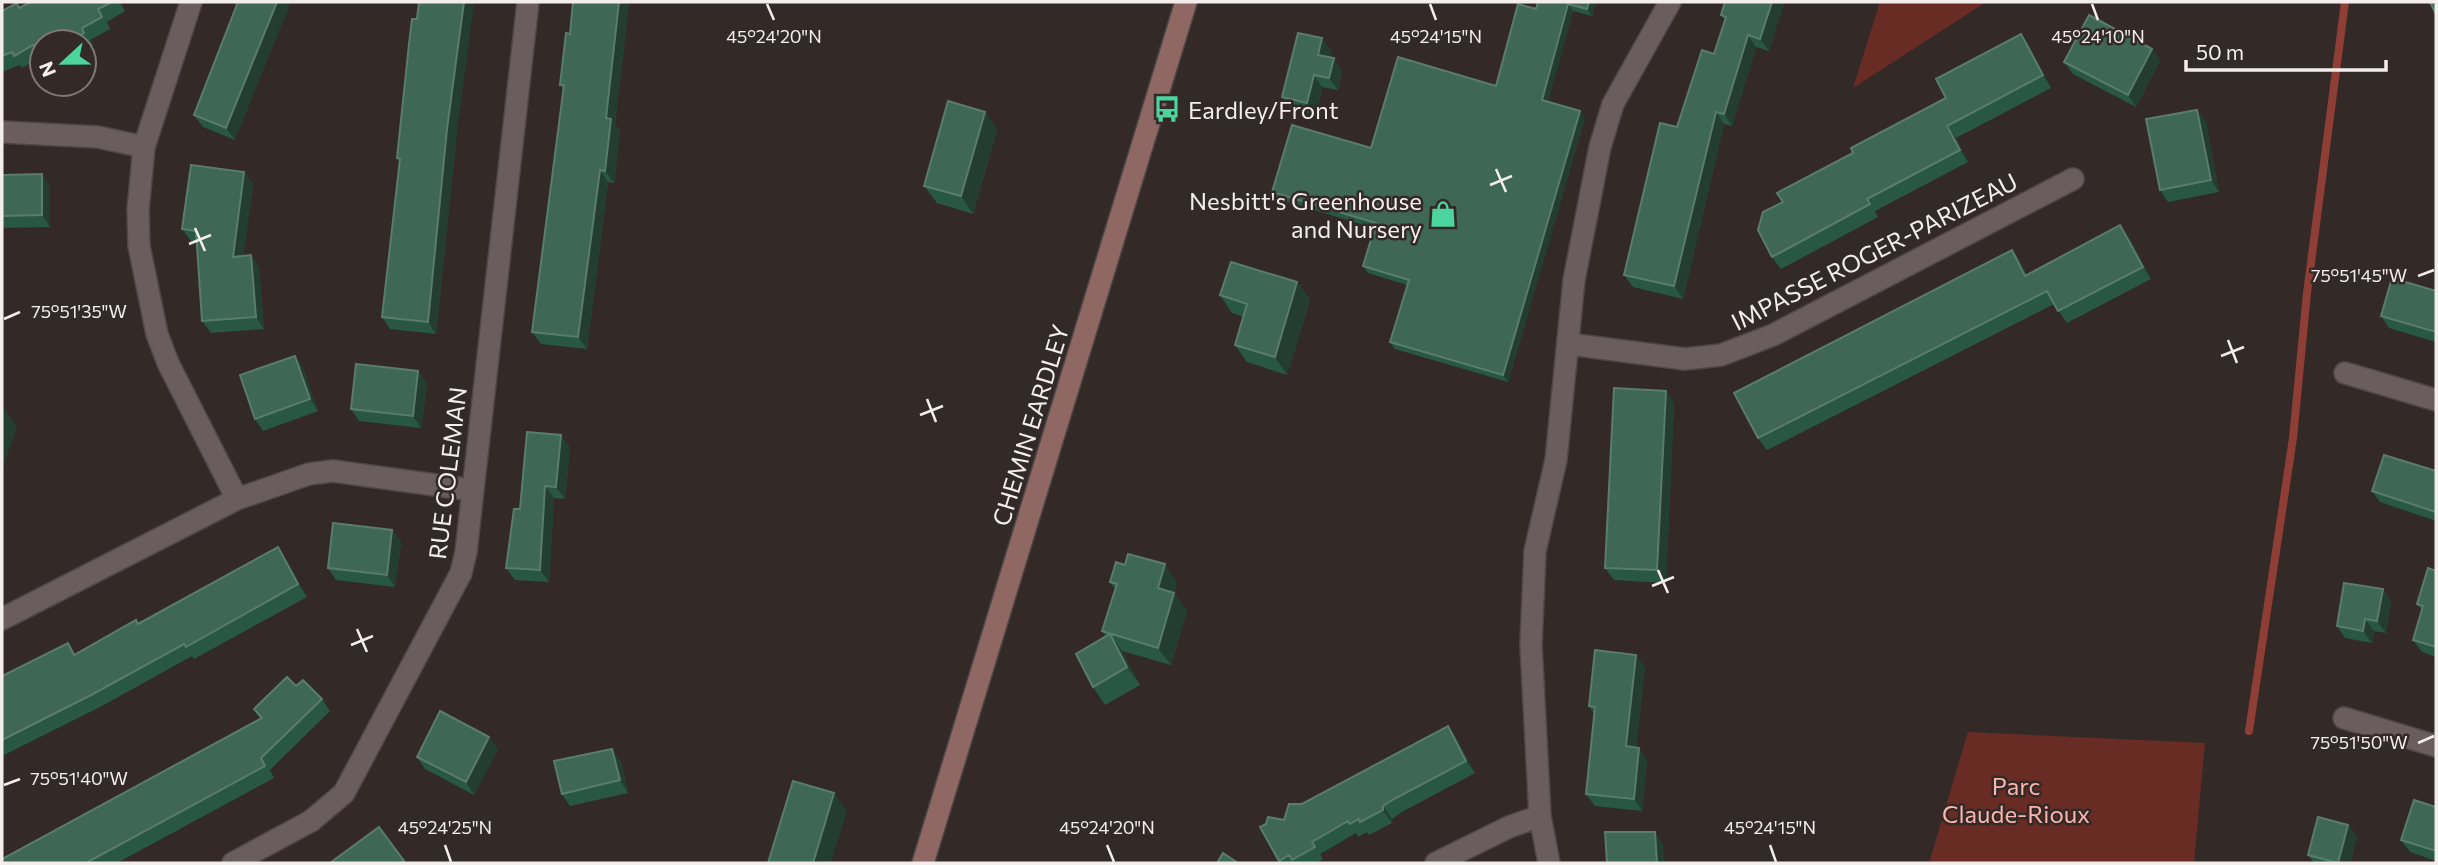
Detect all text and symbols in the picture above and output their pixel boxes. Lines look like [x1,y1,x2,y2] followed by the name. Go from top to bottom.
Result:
[726,25,822,47] text: 45°24'20"N
[1390,25,1482,47] text: 45°24'15"N
[2051,25,2145,47] text: 45°24'10"N
[28,28,98,98] north arrow
[2186,28,2386,72] scale bar
[2196,39,2244,64] text: 50 m
[33,59,60,80] text: N
[1152,94,1182,124] bus stop icon: Eardley/Front
[1188,95,1339,124] place label: Eardley/Front
[1726,166,2022,336] street label: IMPASSE ROGER-PARIZEAU
[1189,186,1422,243] place label: Nesbitt's Greenhouse and Nursery
[1428,199,1458,229] shop icon: Nesbitt's Greenhouse and Nursery
[2311,264,2407,286] text: 75°51'45"W
[31,300,127,322] text: 75°51'35"W
[986,320,1075,529] street label: CHEMIN EARDLEY
[422,385,472,561] street label: RUE COLEMAN
[2310,731,2408,753] text: 75°51'50"W
[30,767,128,789] text: 75°51'40"W
[1942,771,2090,828] park label: Parc Claude-Rioux
[398,816,492,838] text: 45°24'25"N
[1059,816,1155,838] text: 45°24'20"N
[1724,816,1816,838] text: 45°24'15"N

